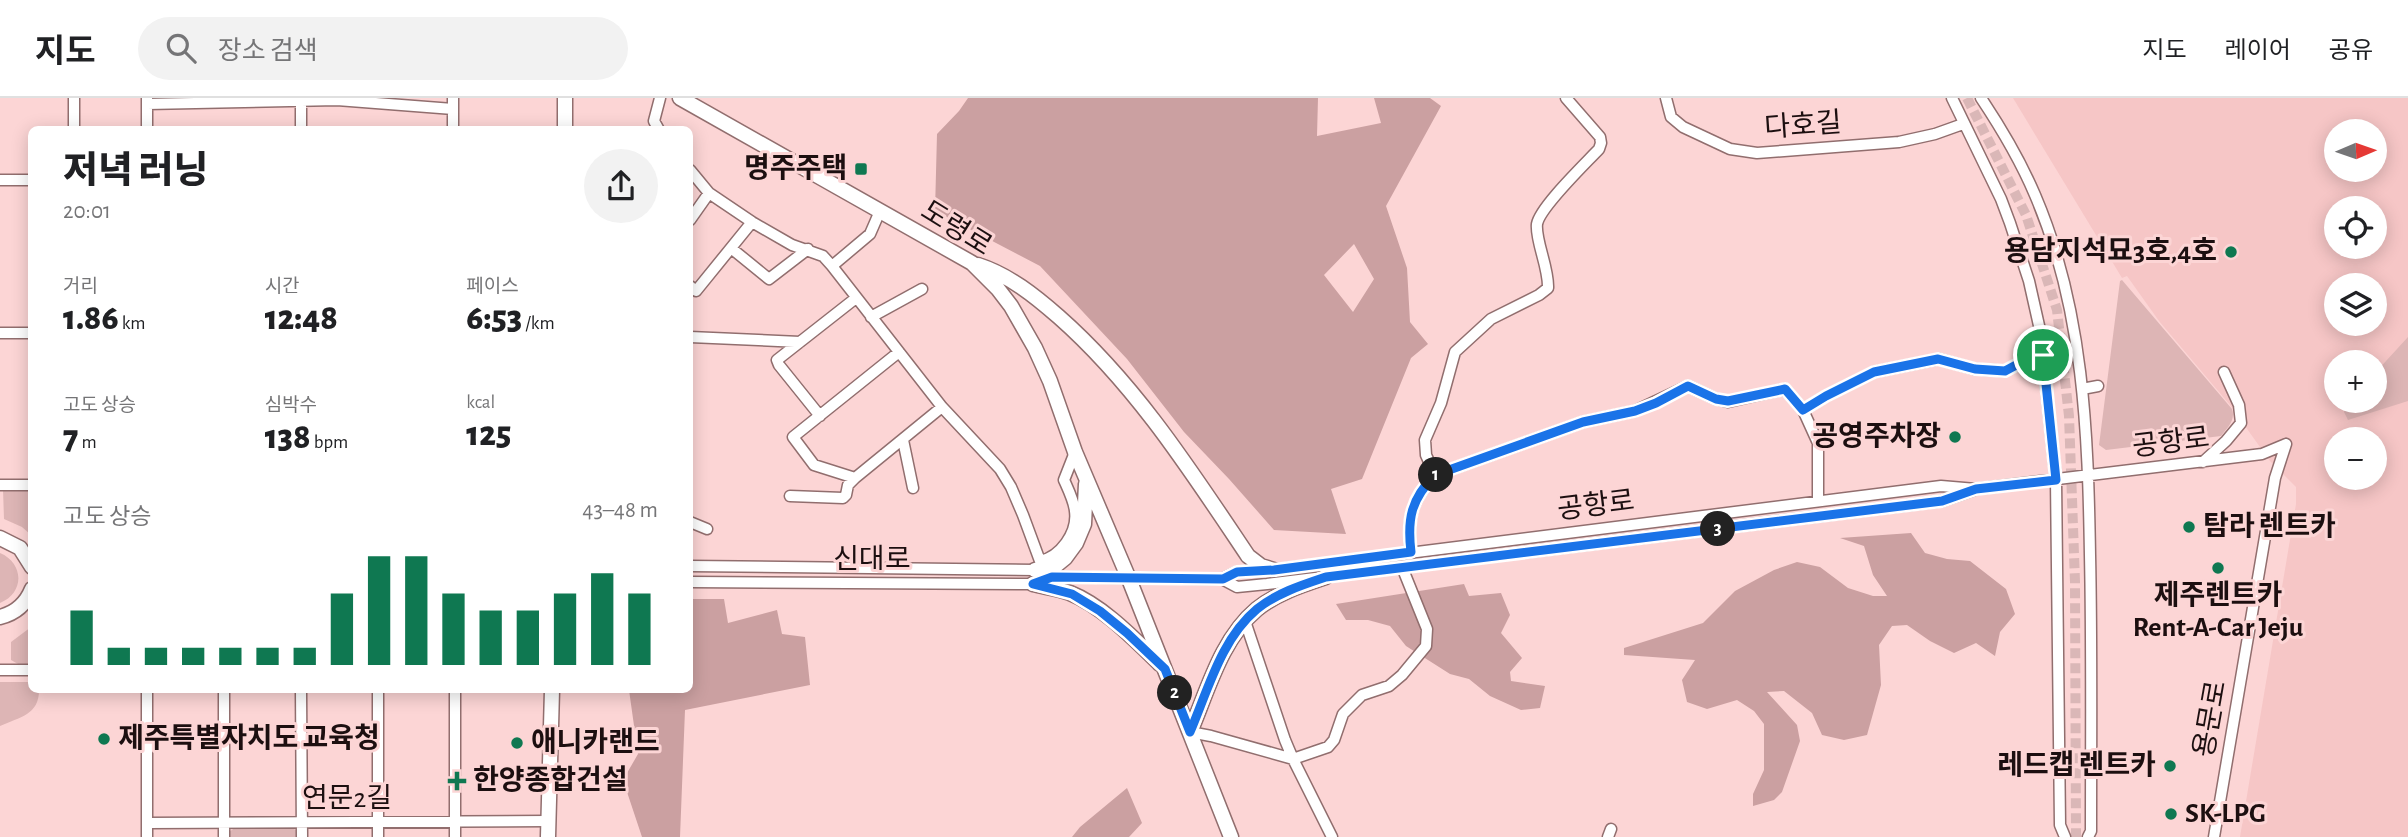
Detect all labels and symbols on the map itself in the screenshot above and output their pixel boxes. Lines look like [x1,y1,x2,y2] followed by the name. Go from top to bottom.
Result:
[1763,107,1843,143] street label: 다호길
[2324,119,2387,182] north arrow
[744,153,847,183] place label: 명주주택
[853,161,869,177] marker: 명주주택
[916,196,997,261] street label: 도령로
[2004,236,2217,266] place label: 용담지석묘3호,4호
[2223,244,2239,260] marker: 용담지석묘3호,4호
[2013,325,2073,385] pin
[1812,421,1941,451] place label: 공영주차장
[2131,422,2211,462] street label: 공항로
[1947,429,1963,445] marker: 공영주차장
[1418,458,1454,492] pin: 1
[1556,485,1636,525] street label: 공항로
[2203,511,2336,541] place label: 탐라 렌트카
[1700,512,1736,546] pin: 3
[2181,519,2197,535] marker: 탐라 렌트카
[833,544,911,574] street label: 신대로
[2210,560,2226,576] marker: 제주렌트카 Rent-A-Car Jeju
[2133,580,2304,642] place label: 제주렌트카 Rent-A-Car Jeju
[1158,676,1192,710] pin: 2
[2190,678,2231,759] street label: 용문로
[118,723,380,753] place label: 제주특별자치도 교육청
[531,727,660,757] place label: 애니카랜드
[96,731,112,747] marker: 제주특별자치도 교육청
[509,735,525,751] marker: 애니카랜드
[1997,750,2156,780] place label: 레드캡 렌트카
[2162,758,2178,774] marker: 레드캡 렌트카
[473,765,628,795] place label: 한양종합건설
[447,771,467,791] marker: 한양종합건설
[302,783,392,813] street label: 연문2길
[2185,800,2266,828] place label: SK-LPG
[2163,806,2179,822] marker: SK-LPG

